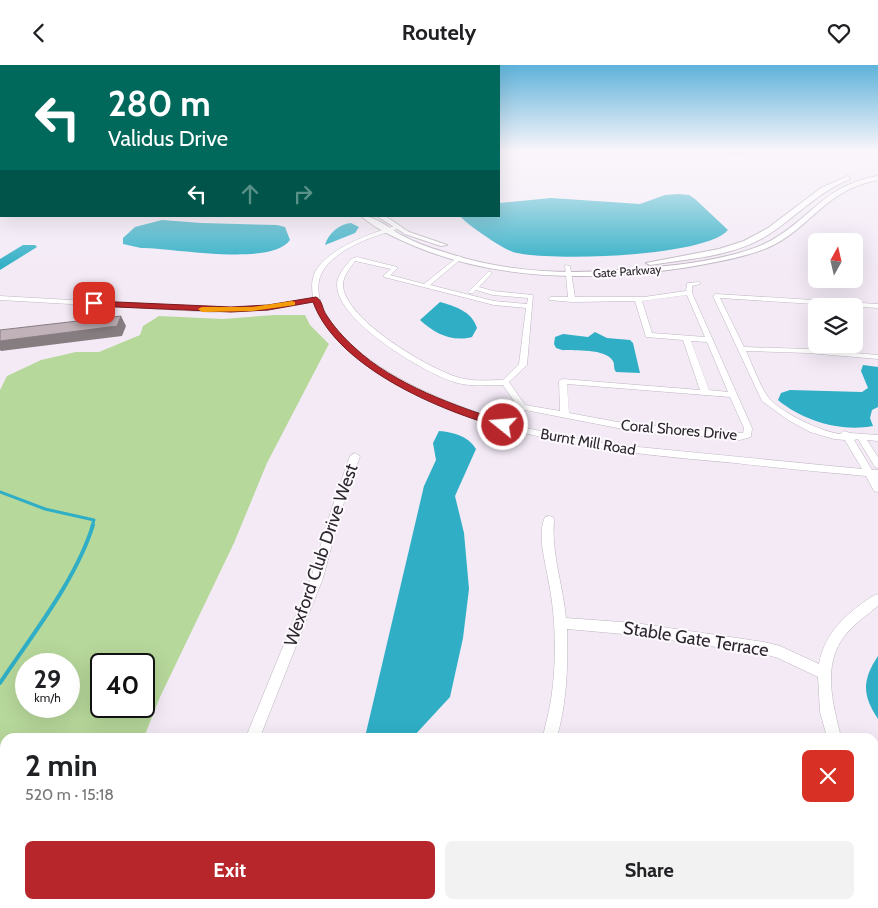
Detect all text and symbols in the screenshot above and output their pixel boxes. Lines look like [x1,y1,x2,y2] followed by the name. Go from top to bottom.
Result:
[25,19,53,47] icon: back
[402,19,476,46] text: Routely
[825,19,853,47] icon: heart
[108,82,211,125] text: 280 m
[25,85,90,150] icon: left
[108,125,228,152] text: Validus Drive
[183,180,211,208] icon: left
[236,180,264,208] icon: ahead
[289,180,317,208] icon: right
[808,233,862,287] north arrow
[808,233,863,353] map controls
[592,261,662,281] street label: Gate Parkway
[73,282,115,324] pin
[80,289,108,317] icon: arrive
[808,298,863,353] button: layers
[476,398,528,450] position arrow
[620,416,738,444] street label: Coral Shores Drive
[539,425,637,459] street label: Burnt Mill Road
[279,461,363,649] street label: Wexford Club Drive West
[622,617,770,661] street label: Stable Gate Terrace
[90,653,155,718] speed limit sign: 40
[34,664,61,694] text: 29
[34,690,61,705] text: km/h
[25,747,97,784] text: 2 min
[802,750,854,802] button: close
[25,785,114,804] text: 520 m · 15:18
[25,841,435,899] button: Exit
[445,841,854,899] button: Share

